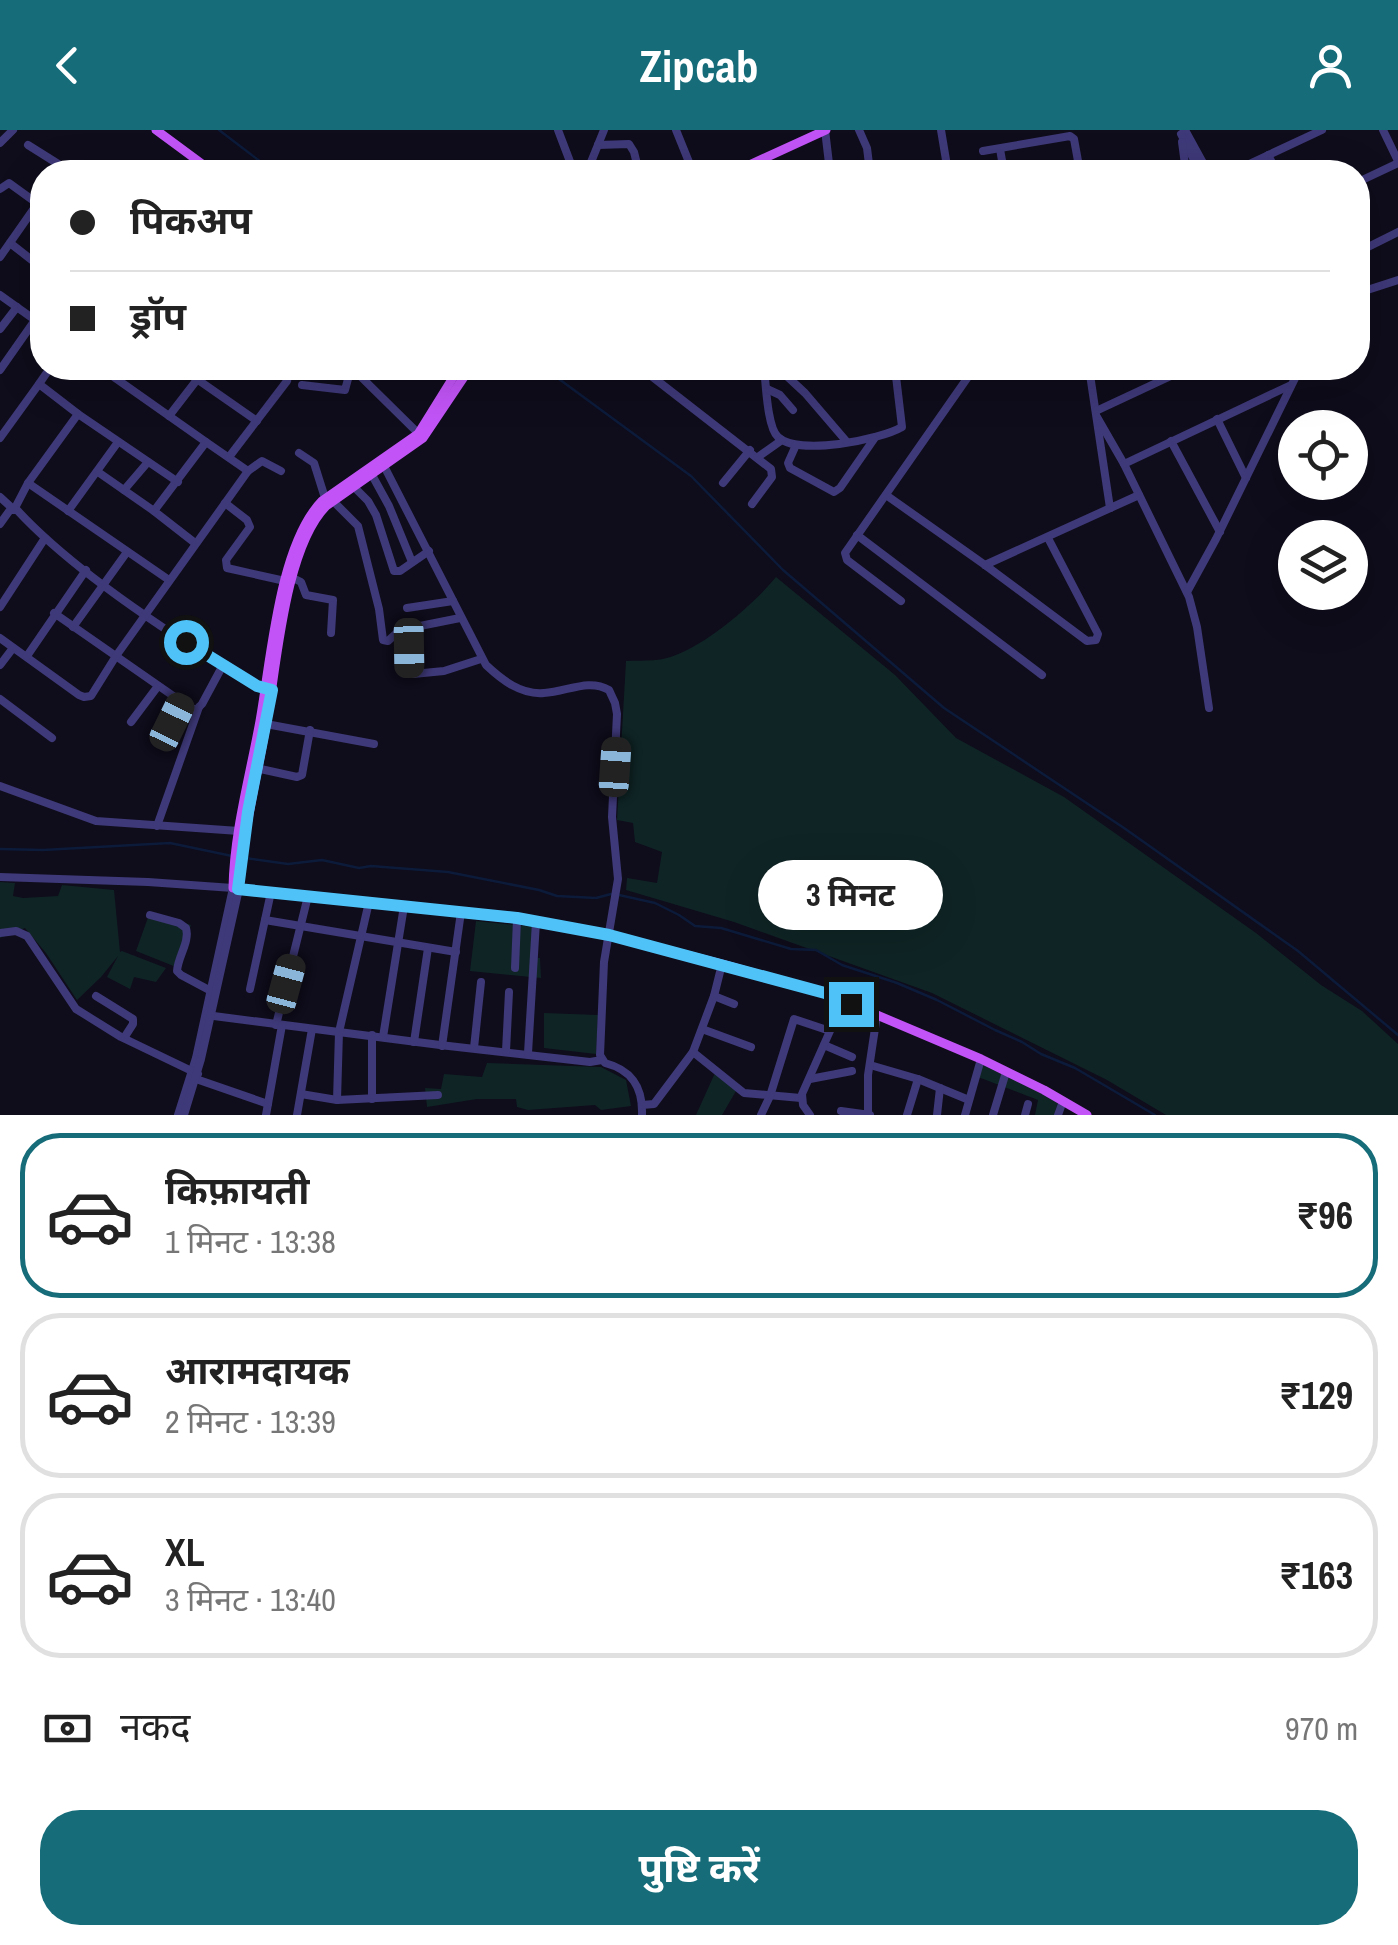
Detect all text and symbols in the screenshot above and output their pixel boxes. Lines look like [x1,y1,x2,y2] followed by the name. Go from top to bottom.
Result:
[640,35,758,96] text: Zipcab
[40,38,95,93] icon: back
[1303,38,1358,93] icon: person
[130,195,252,246] text: पिकअप
[130,291,186,342] text: ड्रॉप
[1278,410,1368,610] map controls
[1278,410,1368,500] button: locate
[1278,520,1368,610] button: layers
[393,618,425,678] car
[164,620,209,665] route start
[145,688,199,756] car
[598,736,632,798] car
[758,859,944,929] callout: 3 मिनट
[806,873,895,916] text: 3 मिनट
[264,951,308,1017] car
[829,982,874,1027] route end
[165,1165,309,1216] text: किफ़ायती
[45,1171,135,1261] icon: car
[1296,1190,1353,1241] text: ₹96
[165,1220,336,1263] text: 1 मिनट · 13:38
[165,1345,349,1396] text: आरामदायक
[45,1351,135,1441] icon: car
[1279,1370,1353,1421] text: ₹129
[165,1400,336,1443] text: 2 मिनट · 13:39
[165,1527,205,1578] text: XL
[45,1531,135,1621] icon: car
[1279,1550,1353,1601] text: ₹163
[165,1578,336,1621] text: 3 मिनट · 13:40
[40,1701,95,1756] icon: cash
[120,1701,190,1752] text: नकद
[1285,1707,1358,1750] text: 970 m
[40,1810,1358,1925] button: पुष्टि करें

